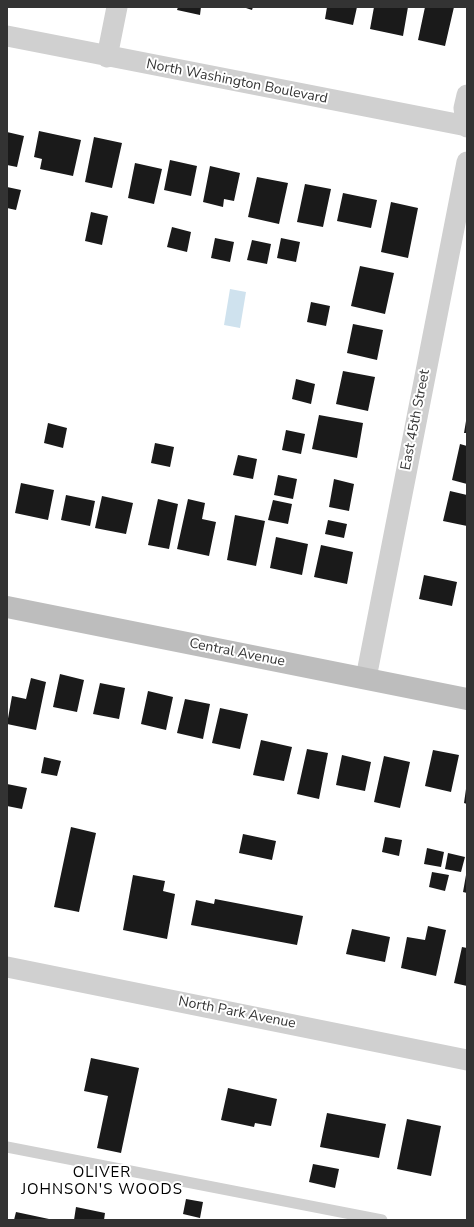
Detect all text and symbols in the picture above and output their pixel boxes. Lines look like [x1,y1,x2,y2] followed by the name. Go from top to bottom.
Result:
[145,56,329,108] street label: North Washington Boulevard
[398,368,434,472] street label: East 45th Street
[188,636,286,670] street label: Central Avenue
[177,993,297,1033] street label: North Park Avenue
[21,1164,183,1199] district label: OLIVER JOHNSON'S WOODS

